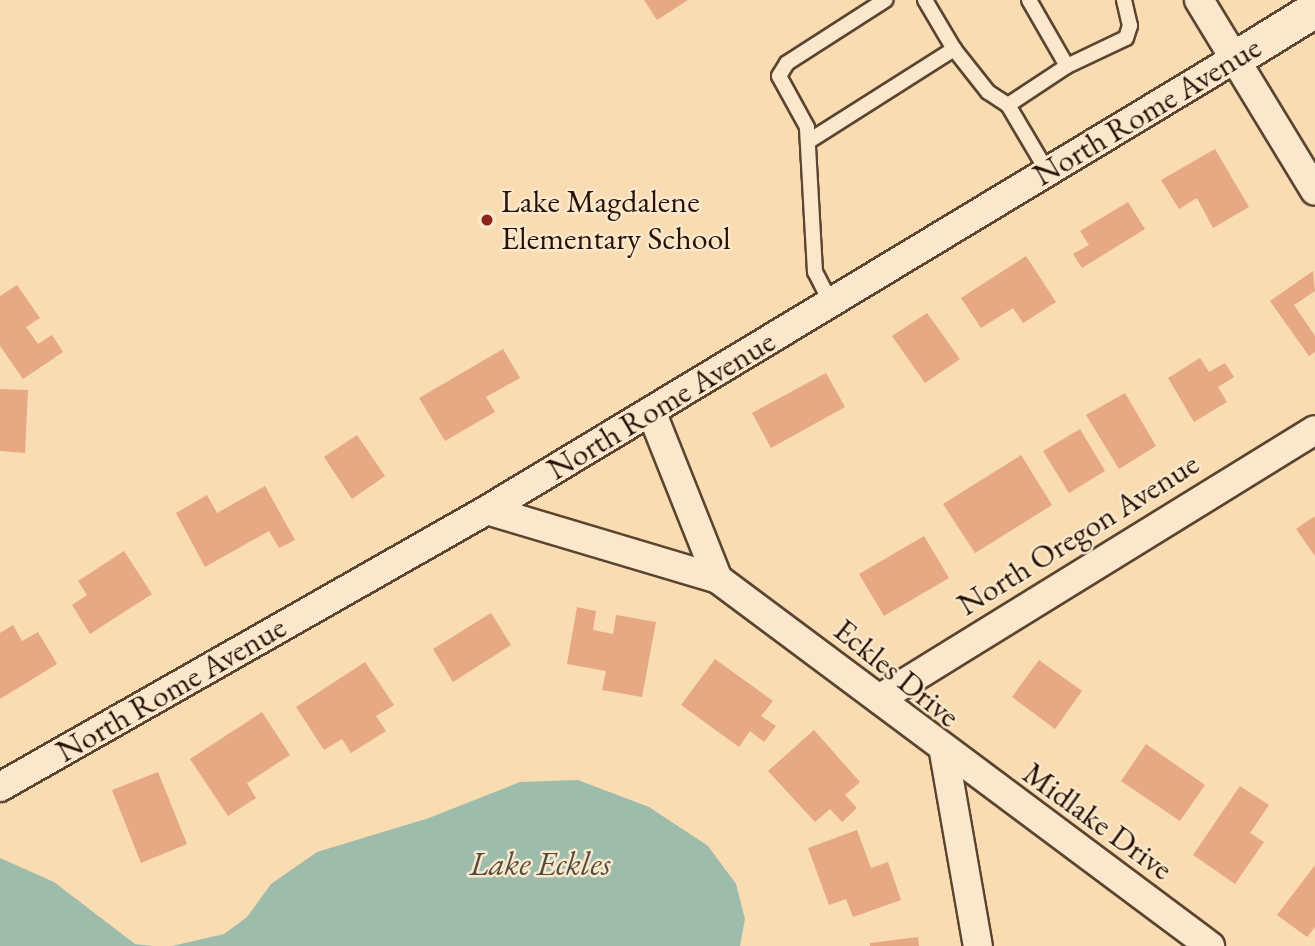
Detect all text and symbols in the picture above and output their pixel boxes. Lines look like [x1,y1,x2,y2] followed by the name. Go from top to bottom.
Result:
[1026,28,1268,194] street label: North Rome Avenue
[501,183,731,258] place label: Lake Magdalene Elementary School
[479,212,495,228] marker: Lake Magdalene Elementary School
[540,322,782,488] street label: North Rome Avenue
[950,444,1206,624] street label: North Oregon Avenue
[49,608,293,770] street label: North Rome Avenue
[826,611,968,735] street label: Eckles Drive
[1016,754,1180,888] street label: Midlake Drive
[469,844,611,884] water label: Lake Eckles

